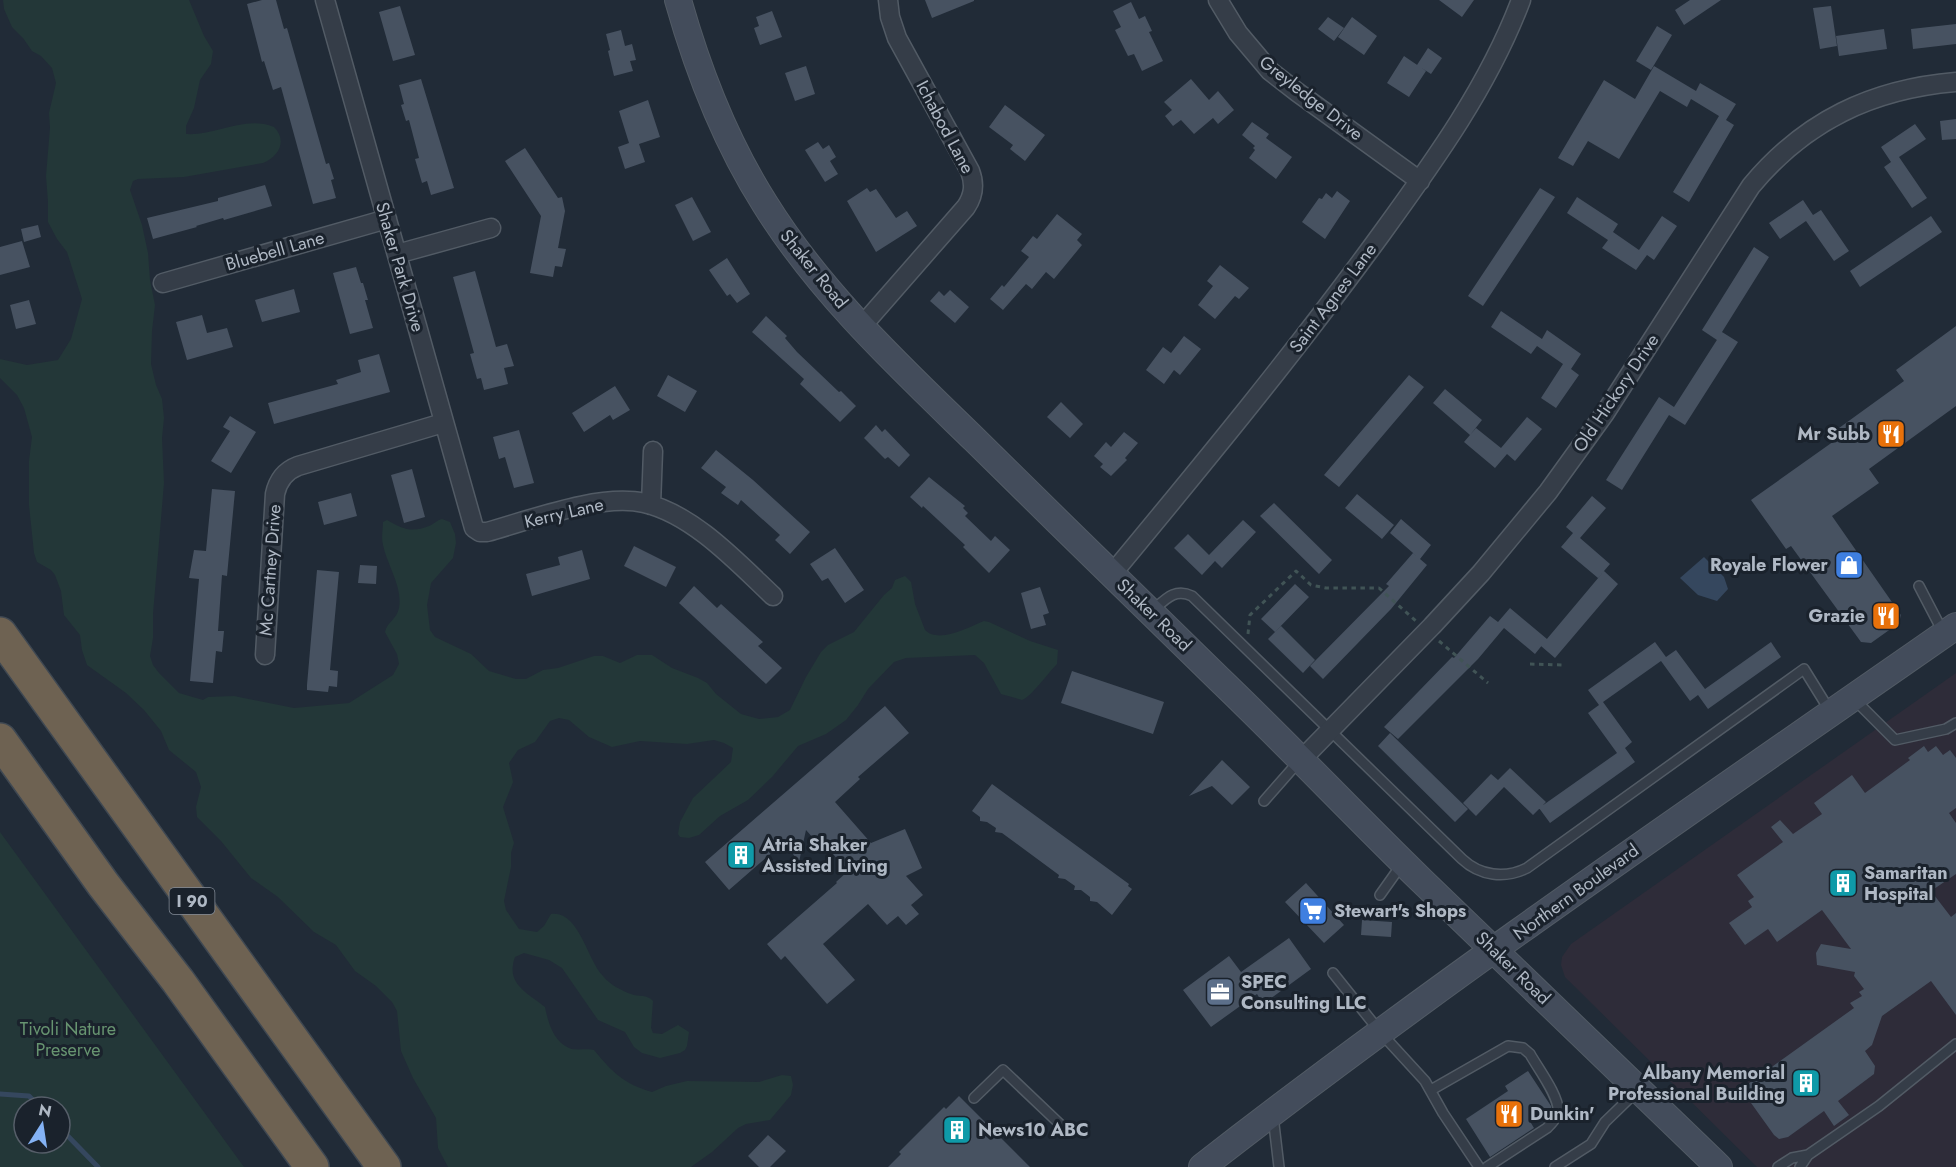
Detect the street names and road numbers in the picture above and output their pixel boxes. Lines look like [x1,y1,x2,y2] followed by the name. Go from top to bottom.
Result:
[1254,49,1368,147] street label: Greyledge Drive
[909,76,981,178] street label: Ichabod Lane
[369,199,431,335] street label: Shaker Park Drive
[774,224,854,314] street label: Shaker Road
[223,225,327,277] street label: Bluebell Lane
[1283,238,1383,358] street label: Saint Agnes Lane
[1567,329,1665,457] street label: Old Hickory Drive
[522,491,606,535] street label: Kerry Lane
[252,503,288,637] street label: Mc Cartney Drive
[1111,573,1197,657] street label: Shaker Road
[1508,838,1644,946] street label: Northern Boulevard
[170,888,214,914] road number: I 90
[1470,926,1556,1010] street label: Shaker Road

